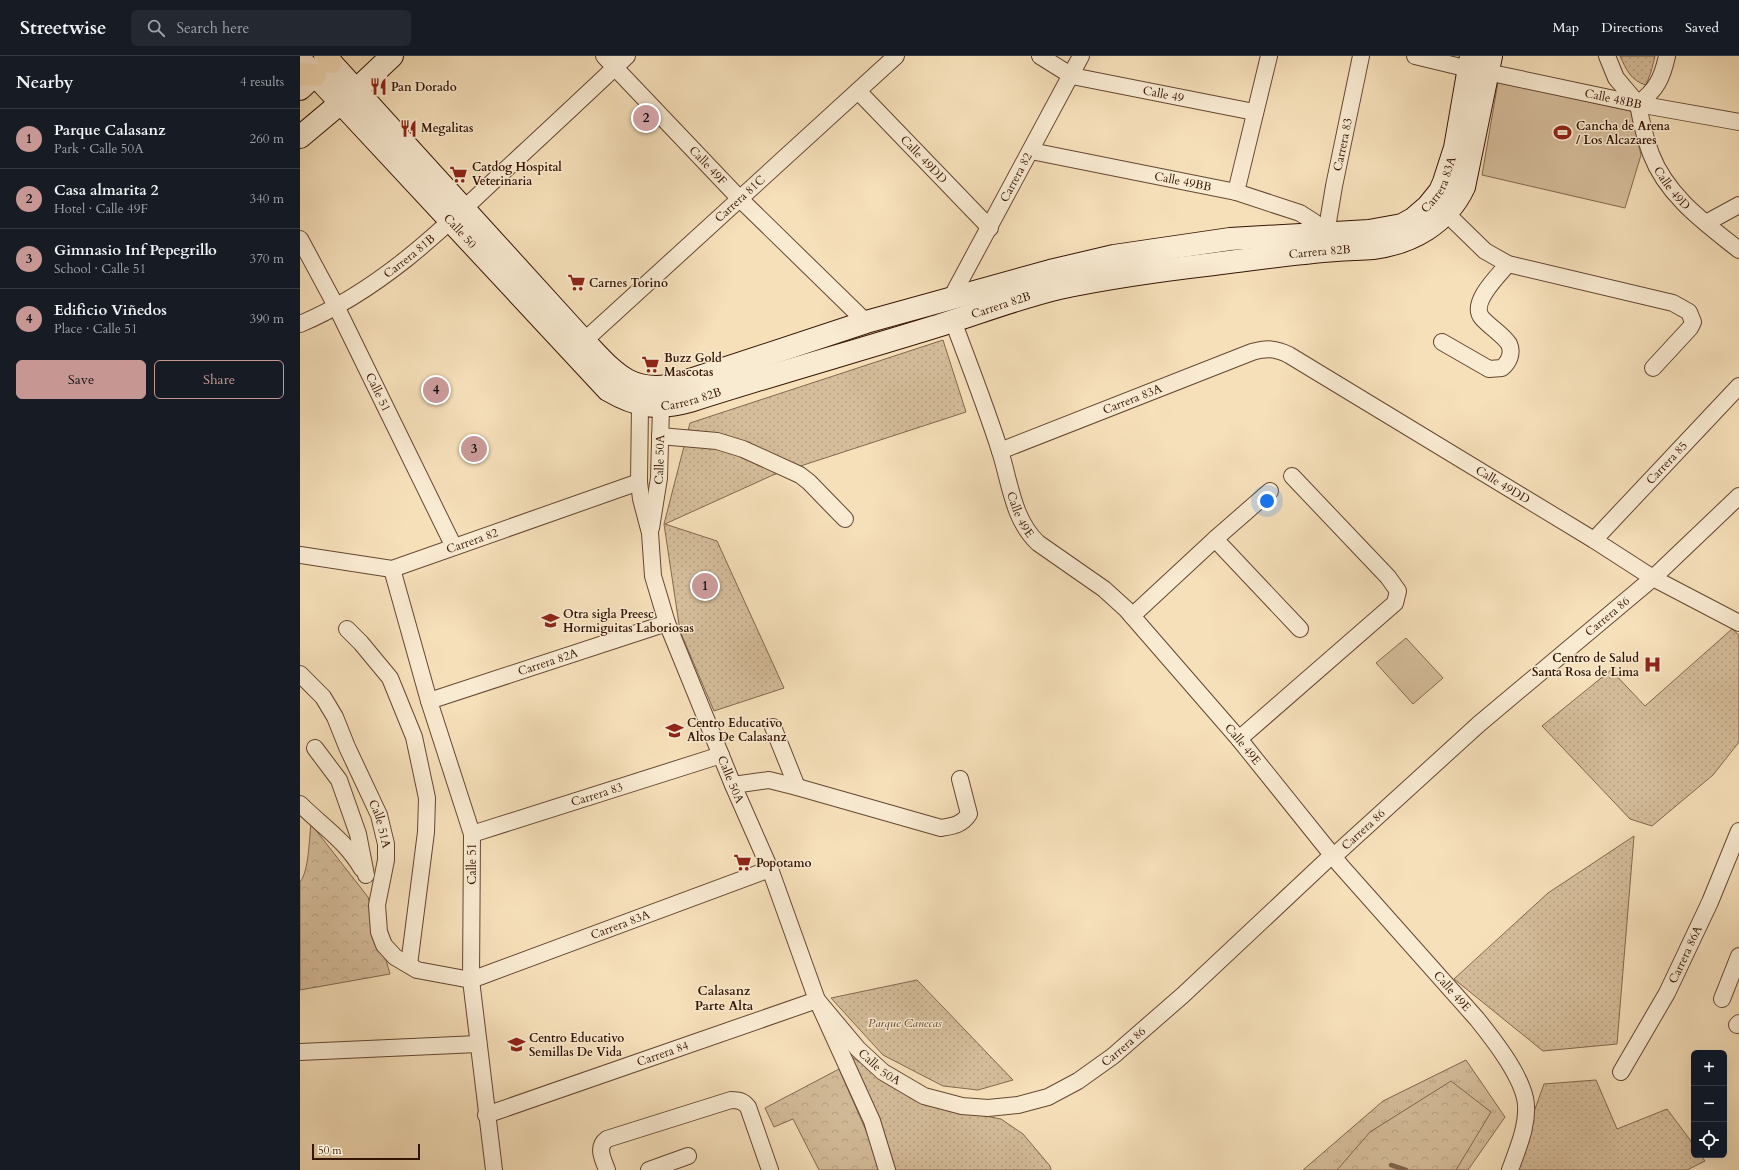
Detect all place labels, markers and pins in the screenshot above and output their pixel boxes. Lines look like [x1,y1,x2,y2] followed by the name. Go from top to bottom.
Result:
[368,77,388,97] restaurant icon: Pan Dorado
[391,79,457,95] place label: Pan Dorado
[633,103,659,133] pin: 2
[398,118,418,138] restaurant icon: Megalitas
[1576,118,1670,148] place label: Cancha de Arena / Los Alcazares
[421,120,473,136] place label: Megalitas
[1553,123,1573,143] sports icon: Cancha de Arena / Los Alcazares
[472,159,562,189] place label: Catdog Hospital Veterinaria
[449,164,469,184] supermarket icon: Catdog Hospital Veterinaria
[566,273,586,293] supermarket icon: Carnes Torino
[589,275,668,291] place label: Carnes Torino
[664,350,722,380] place label: Buzz Gold Mascotas
[641,355,661,375] supermarket icon: Buzz Gold Mascotas
[423,375,449,405] pin: 4
[461,434,487,464] pin: 3
[692,571,718,601] pin: 1
[563,606,694,636] place label: Otra sigla Preesc Hormiguitas Laboriosas
[540,611,560,631] school or university icon: Otra sigla Preesc Hormiguitas Laboriosas
[1532,650,1639,680] place label: Centro de Salud Santa Rosa de Lima
[1642,655,1662,675] hospital icon: Centro de Salud Santa Rosa de Lima
[687,715,787,745] place label: Centro Educativo Altos De Calasanz
[664,720,684,740] school or university icon: Centro Educativo Altos De Calasanz
[733,853,753,873] supermarket icon: Popotamo
[756,855,811,871] place label: Popotamo
[529,1030,624,1060] place label: Centro Educativo Semillas De Vida
[506,1035,526,1055] school or university icon: Centro Educativo Semillas De Vida

